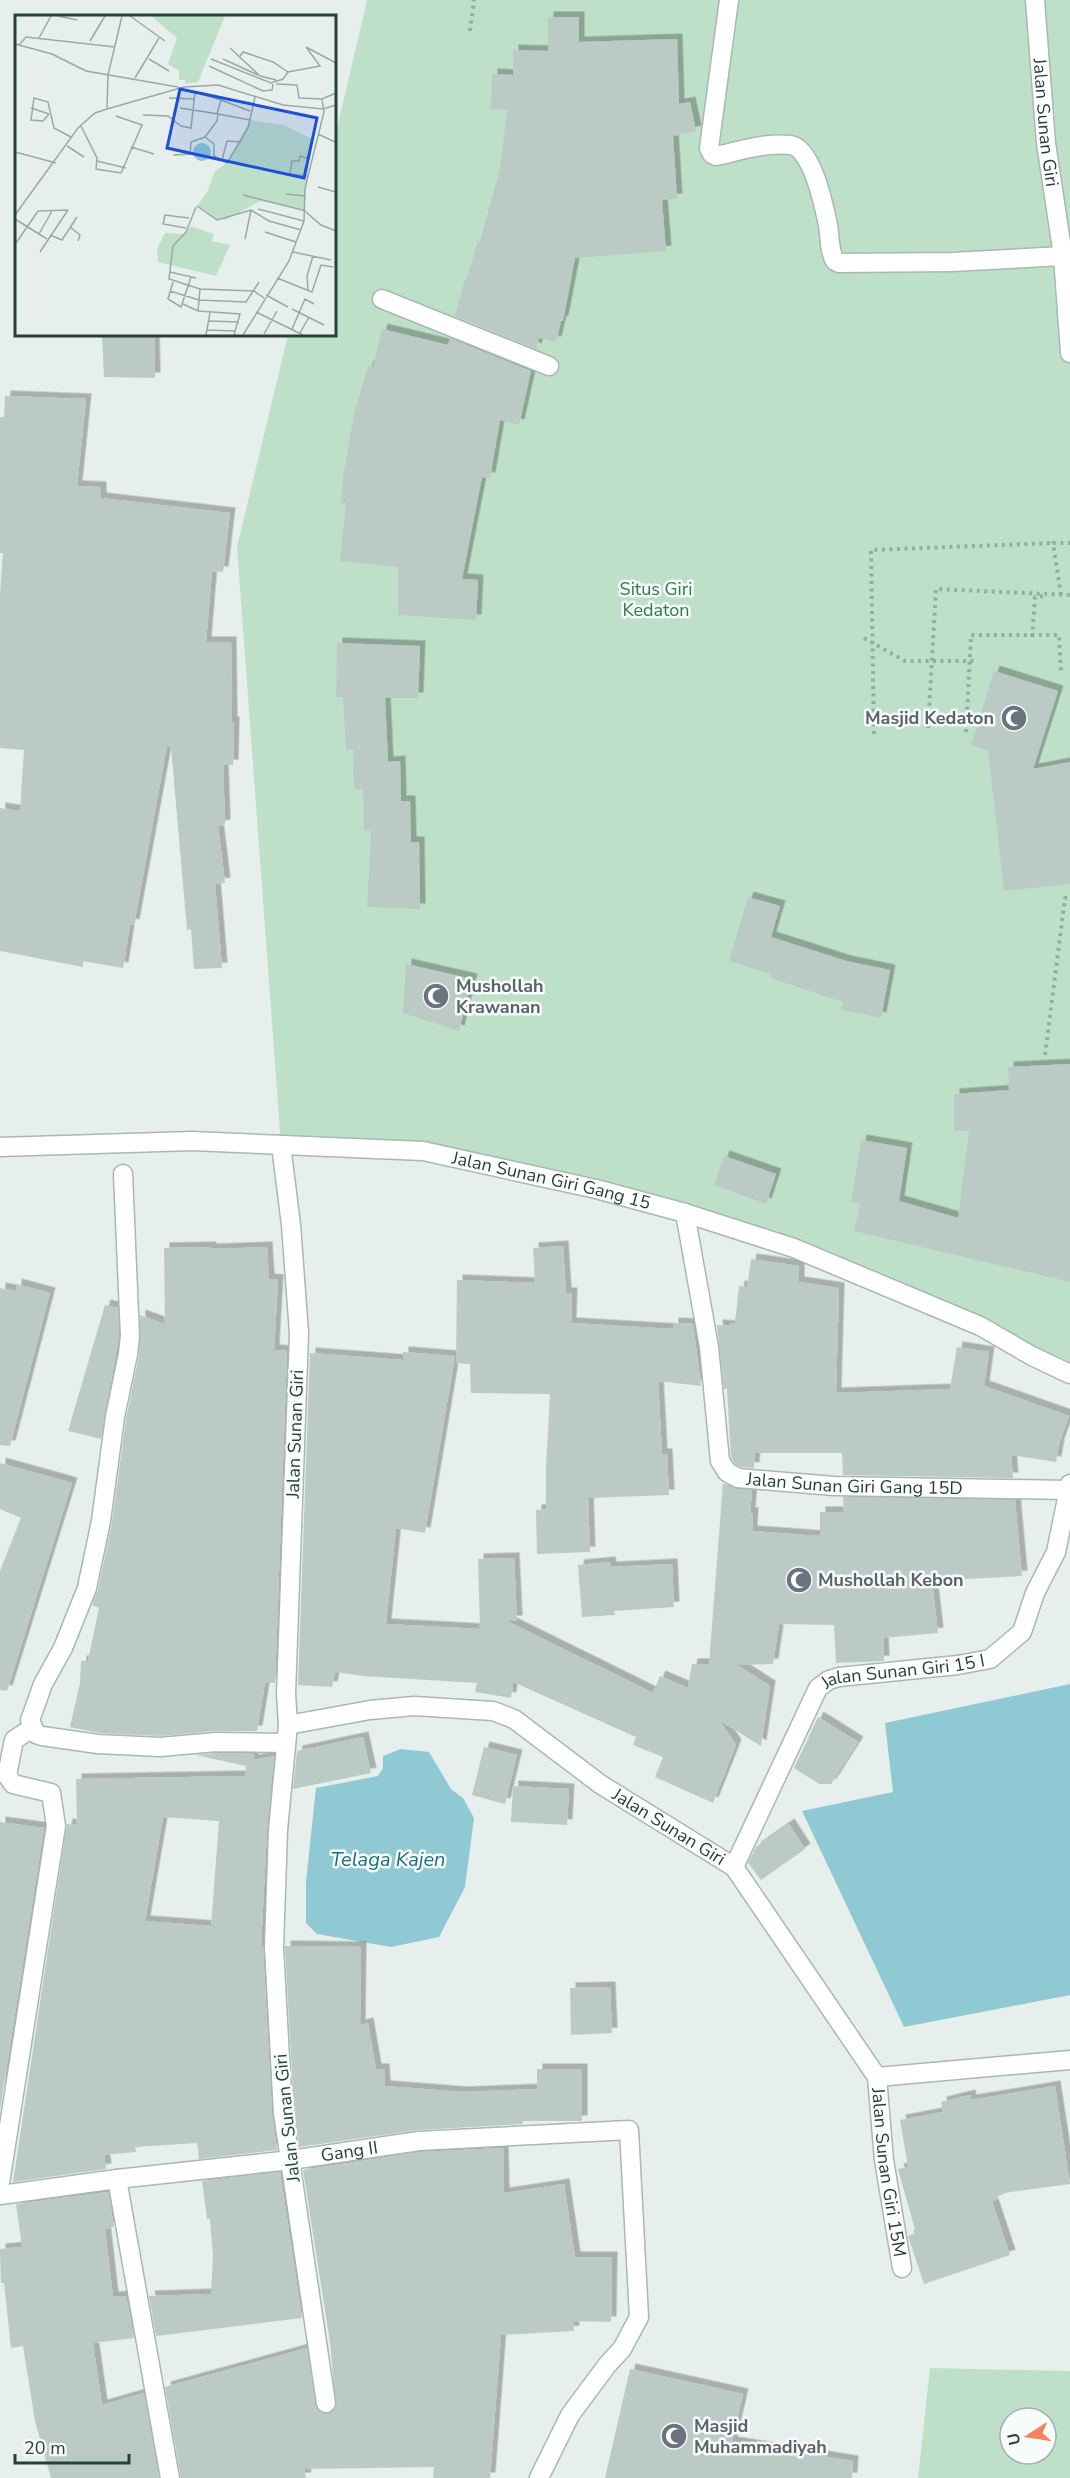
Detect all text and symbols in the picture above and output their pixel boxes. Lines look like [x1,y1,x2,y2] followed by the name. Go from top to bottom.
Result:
[15,15,336,336] inset map
[1027,56,1064,188] street label: Jalan Sunan Giri
[620,577,692,622] park label: Situs Giri Kedaton
[999,703,1029,733] mosque icon: Masjid Kedaton
[865,706,994,730] place label: Masjid Kedaton
[456,974,544,1019] place label: Mushollah Krawanan
[421,981,451,1011] mosque icon: Mushollah Krawanan
[449,1146,653,1215] street label: Jalan Sunan Giri Gang 15
[281,1369,309,1500] street label: Jalan Sunan Giri
[744,1467,963,1500] street label: Jalan Sunan Giri Gang 15D
[784,1565,814,1595] mosque icon: Mushollah Kebon
[818,1568,964,1592] place label: Mushollah Kebon
[815,1648,987,1695] street label: Jalan Sunan Giri 15 I
[607,1782,730,1871] street label: Jalan Sunan Giri
[331,1846,445,1873] water label: Telaga Kajen
[268,2053,306,2184] street label: Jalan Sunan Giri
[866,2086,912,2259] street label: Jalan Sunan Giri 15M
[319,2135,379,2167] street label: Gang II
[998,2406,1058,2466] north arrow
[694,2414,827,2459] place label: Masjid Muhammadiyah
[659,2421,689,2451] mosque icon: Masjid Muhammadiyah
[15,2427,129,2465] scale bar
[1002,2431,1026,2447] text: U
[24,2436,66,2460] text: 20 m

